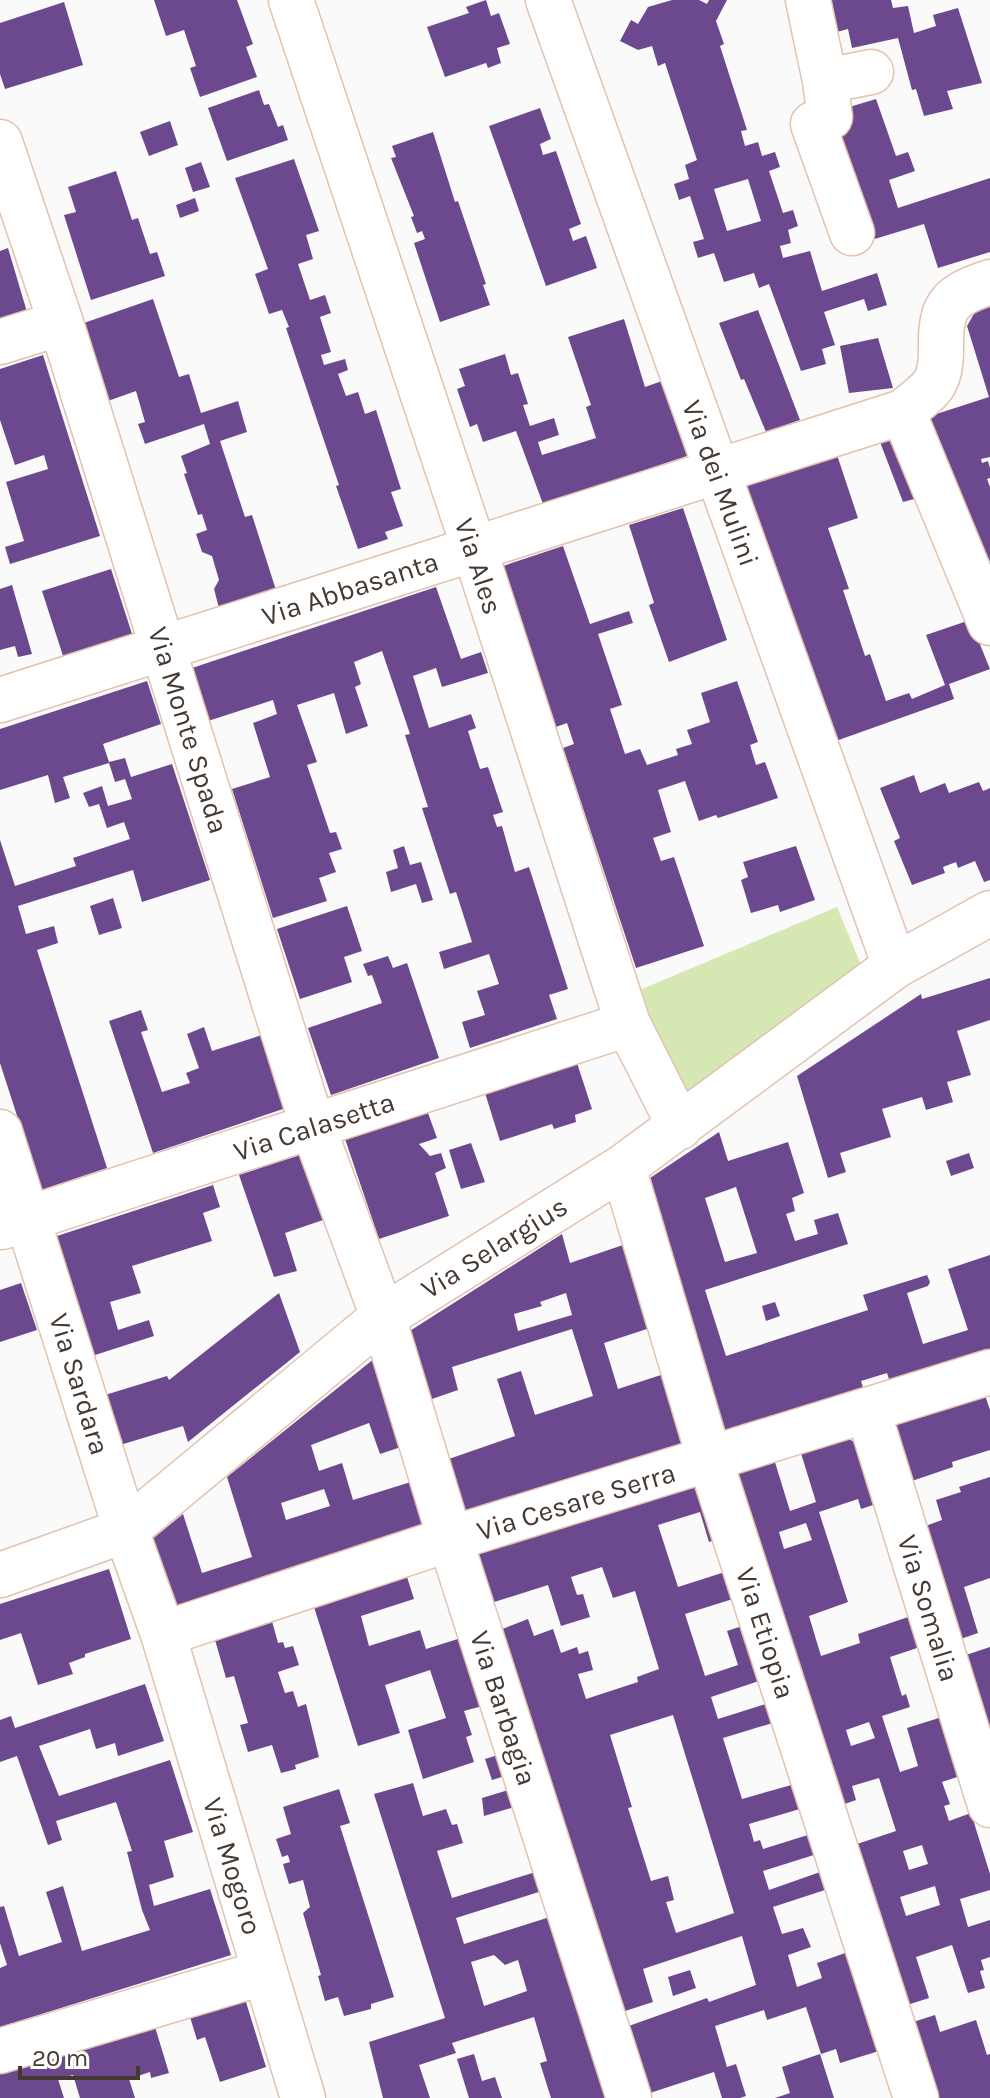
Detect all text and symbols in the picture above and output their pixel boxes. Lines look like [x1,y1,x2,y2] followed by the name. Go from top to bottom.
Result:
[675,396,766,571] street label: Via dei Mulini
[448,514,510,618] street label: Via Ales
[258,544,443,633] street label: Via Abbasanta
[141,623,236,837] street label: Via Monte Spada
[229,1085,399,1168] street label: Via Calasetta
[415,1189,573,1305] street label: Via Selargius
[42,1309,117,1459] street label: Via Sardara
[473,1456,679,1547] street label: Via Cesare Serra
[891,1531,966,1685] street label: Via Somalia
[729,1563,802,1703] street label: Via Etiopia
[463,1627,544,1790] street label: Via Barbagia
[196,1794,269,1939] street label: Via Mogoro
[20,2030,138,2080] scale bar
[32,2044,88,2072] text: 20 m

